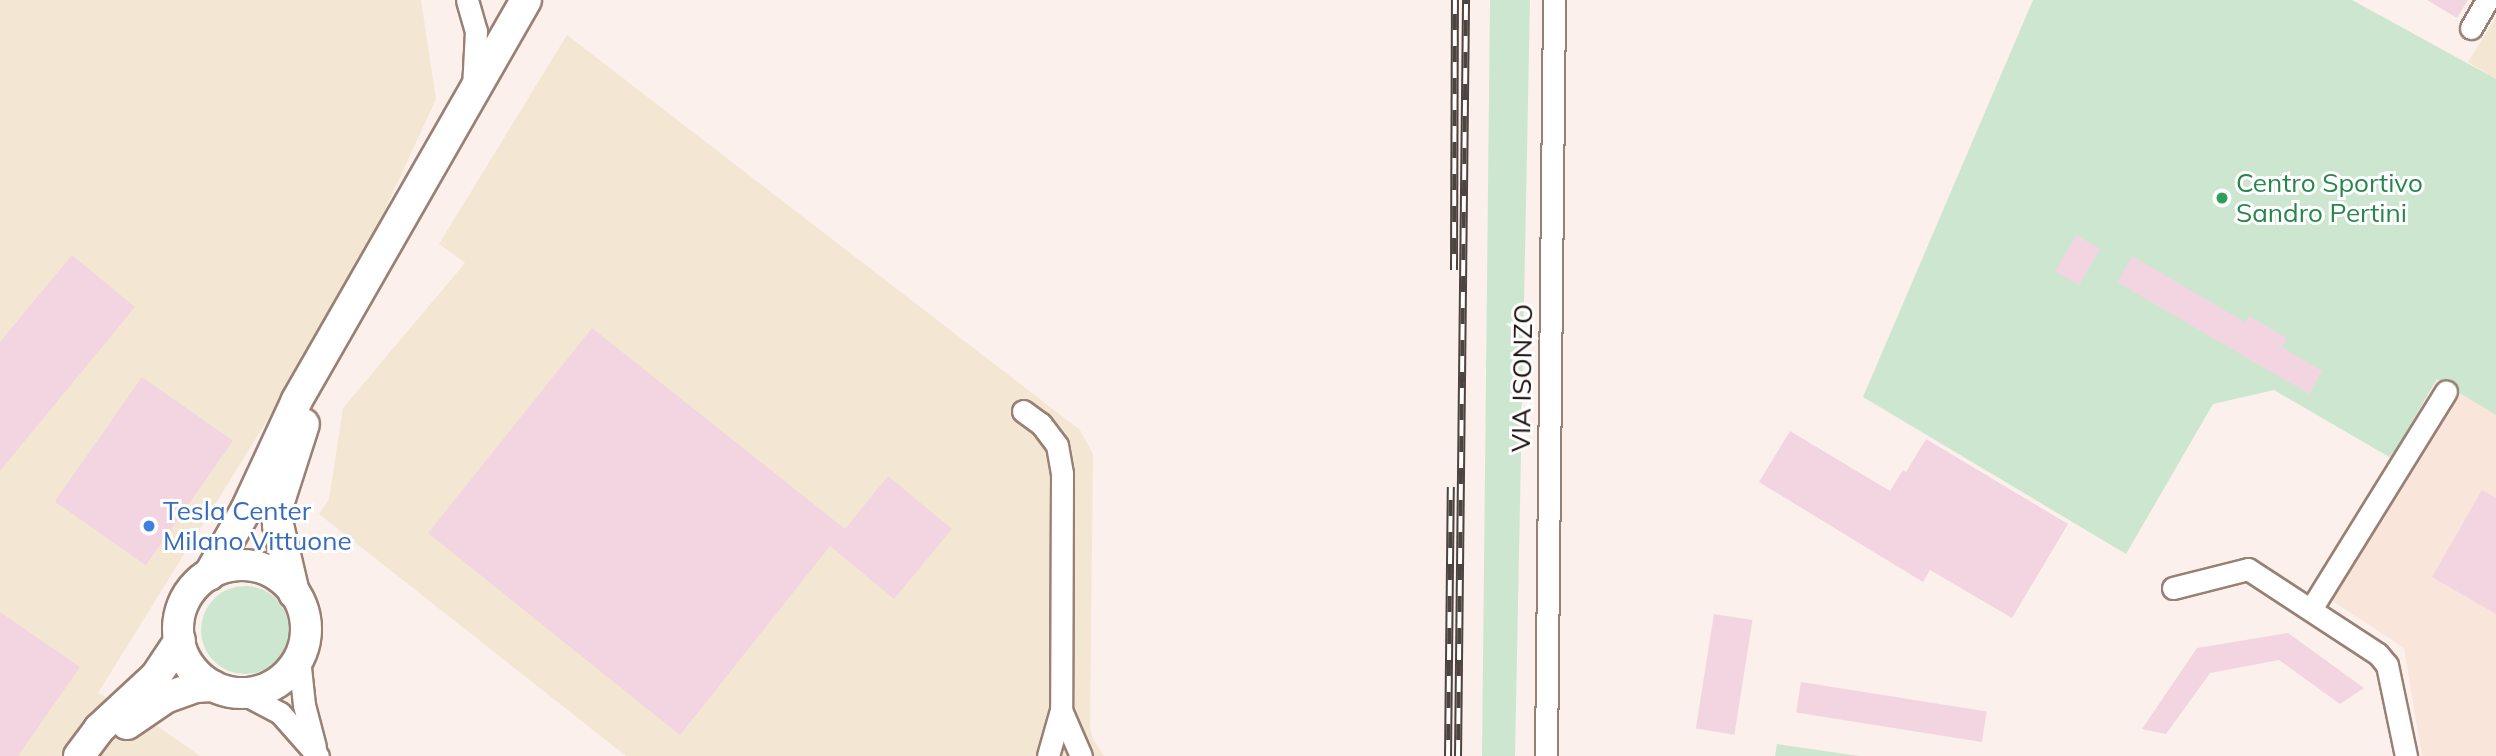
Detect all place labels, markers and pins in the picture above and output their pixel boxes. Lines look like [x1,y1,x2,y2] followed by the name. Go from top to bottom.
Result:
[2236,167,2423,228] place label: Centro Sportivo Sandro Pertini
[2214,190,2230,206] marker: Centro Sportivo Sandro Pertini
[163,495,352,556] place label: Tesla Center Milano Vittuone
[141,518,157,534] marker: Tesla Center Milano Vittuone

